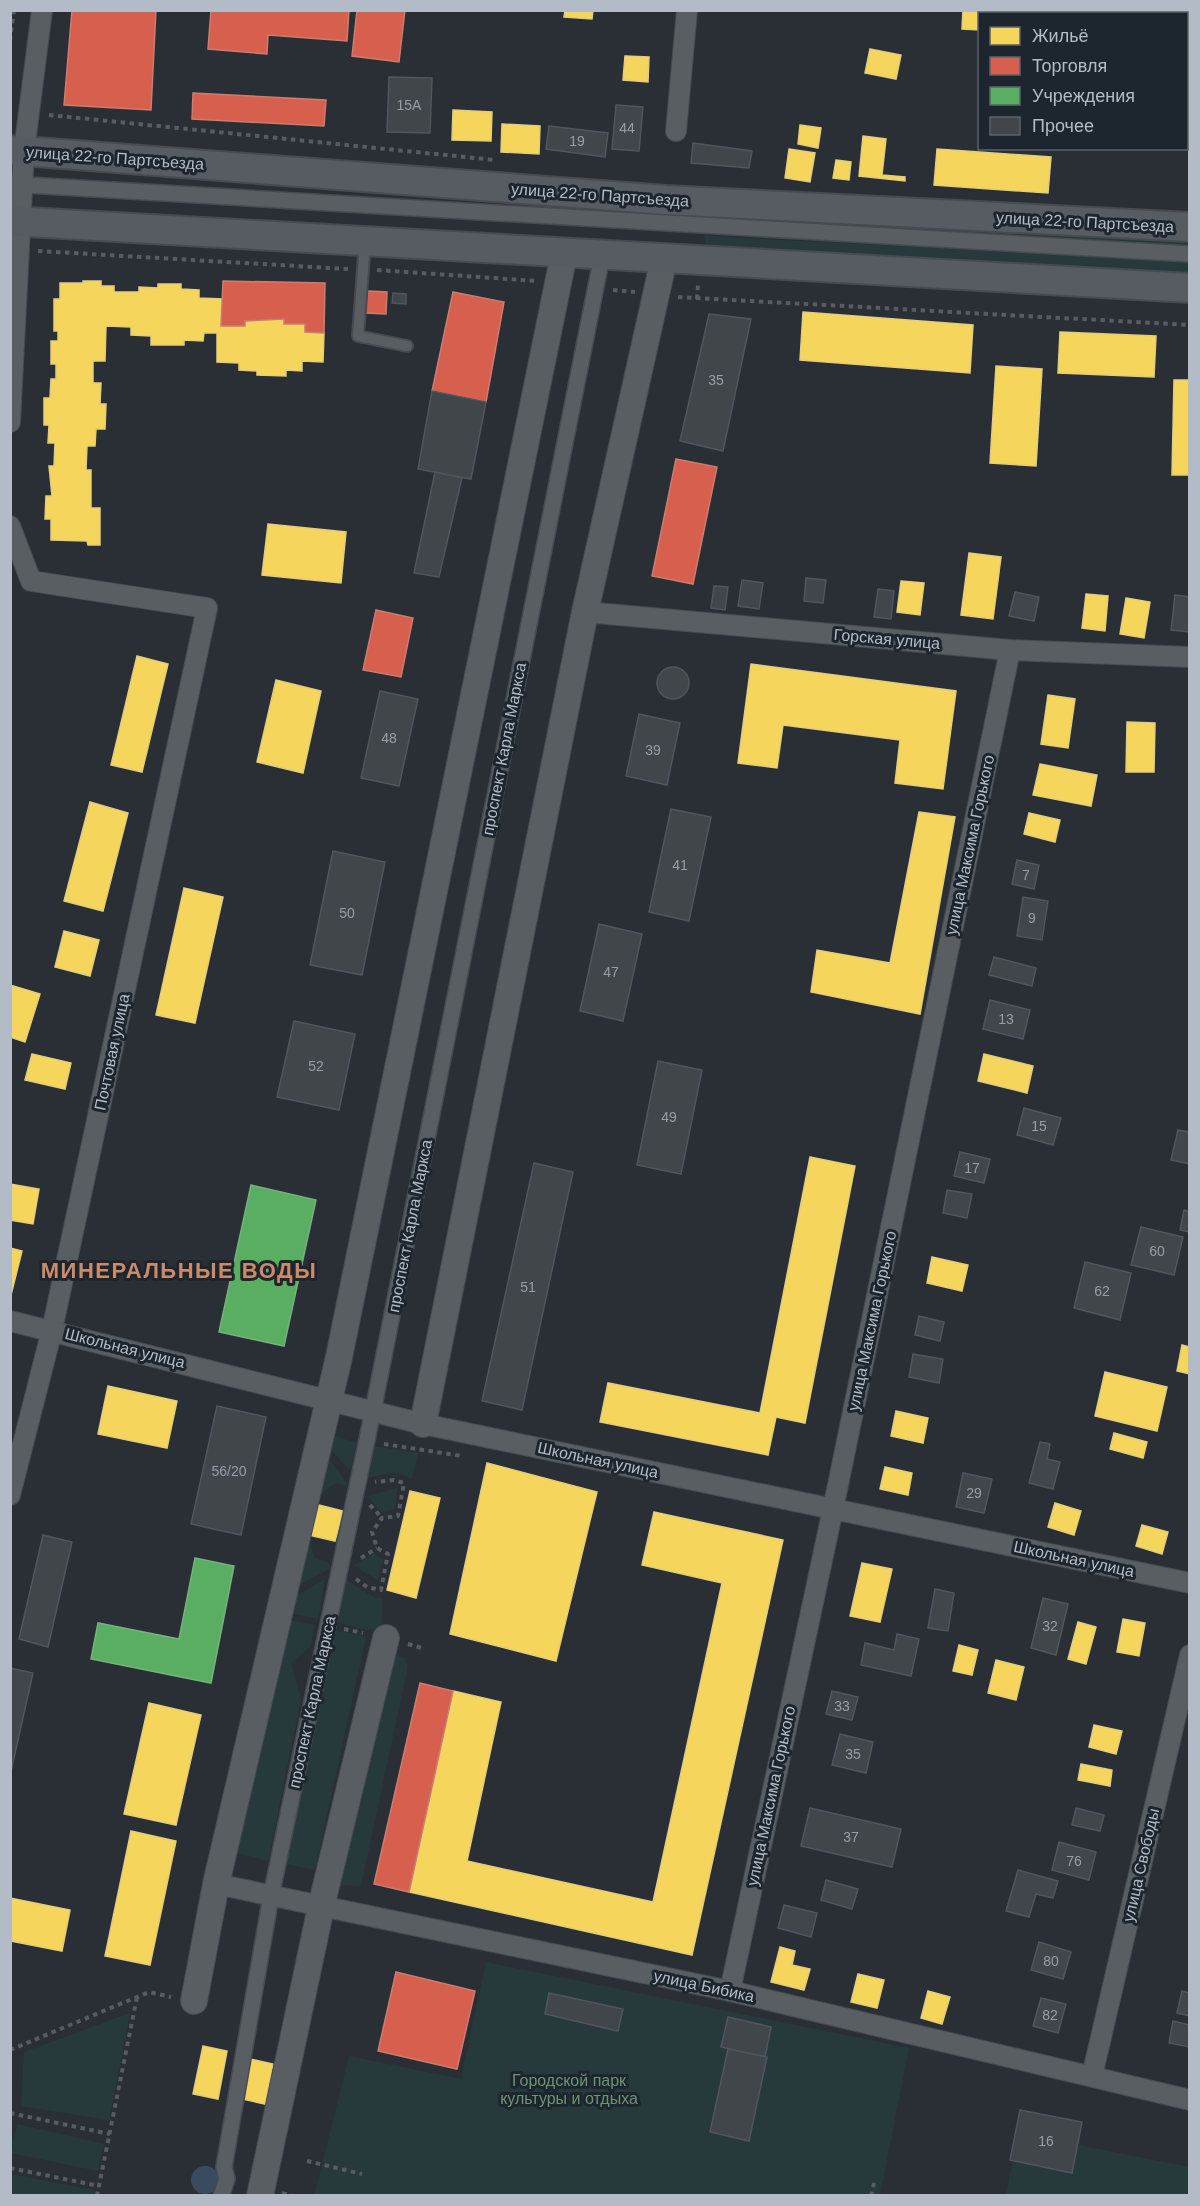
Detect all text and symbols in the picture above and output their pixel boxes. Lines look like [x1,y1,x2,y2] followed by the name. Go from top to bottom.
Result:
[978,12,1188,150] legend
[1032,26,1089,46] text: Жильё
[1032,56,1107,76] text: Торговля
[1032,86,1135,106] text: Учреждения
[397,97,422,113] house number: 15А
[1032,116,1094,136] text: Прочее
[619,120,635,136] house number: 44
[569,133,585,149] house number: 19
[25,143,205,173] street label: улица 22-го Партсъезда
[510,180,690,210] street label: улица 22-го Партсъезда
[996,209,1175,235] street label: улица 22-го Партсъезда
[708,372,724,388] house number: 35
[833,626,941,652] street label: Горская улица
[479,661,529,837] street label: проспект Карла Маркса
[381,730,397,746] house number: 48
[645,742,661,758] house number: 39
[943,753,997,937] street label: улица Максима Горького
[672,857,688,873] house number: 41
[1022,867,1030,883] house number: 7
[339,905,355,921] house number: 50
[1028,910,1036,926] house number: 9
[603,964,619,980] house number: 47
[91,992,133,1112] street label: Почтовая улица
[998,1011,1014,1027] house number: 13
[308,1058,324,1074] house number: 52
[661,1109,677,1125] house number: 49
[1031,1118,1047,1134] house number: 15
[385,1138,435,1314] street label: проспект Карла Маркса
[964,1160,980,1176] house number: 17
[845,1229,899,1413] street label: улица Максима Горького
[1149,1243,1165,1259] house number: 60
[41,1258,317,1283] district label: МИНЕРАЛЬНЫЕ ВОДЫ
[520,1279,536,1295] house number: 51
[1094,1283,1110,1299] house number: 62
[63,1325,187,1371] street label: Школьная улица
[536,1439,660,1481] street label: Школьная улица
[211,1463,247,1479] house number: 56/20
[966,1485,982,1501] house number: 29
[1012,1538,1136,1580] street label: Школьная улица
[285,1614,339,1790] street label: проспект Карла Маркса
[1042,1618,1058,1634] house number: 32
[834,1698,850,1714] house number: 33
[744,1704,798,1888] street label: улица Максима Горького
[845,1746,861,1762] house number: 35
[1120,1807,1162,1923] street label: улица Свободы
[843,1829,859,1845] house number: 37
[1066,1853,1082,1869] house number: 76
[1043,1953,1059,1969] house number: 80
[652,1967,756,2005] street label: улица Бибика
[1042,2007,1058,2023] house number: 82
[500,2072,638,2107] park label: Городской парк культуры и отдыха
[1038,2133,1054,2149] house number: 16

